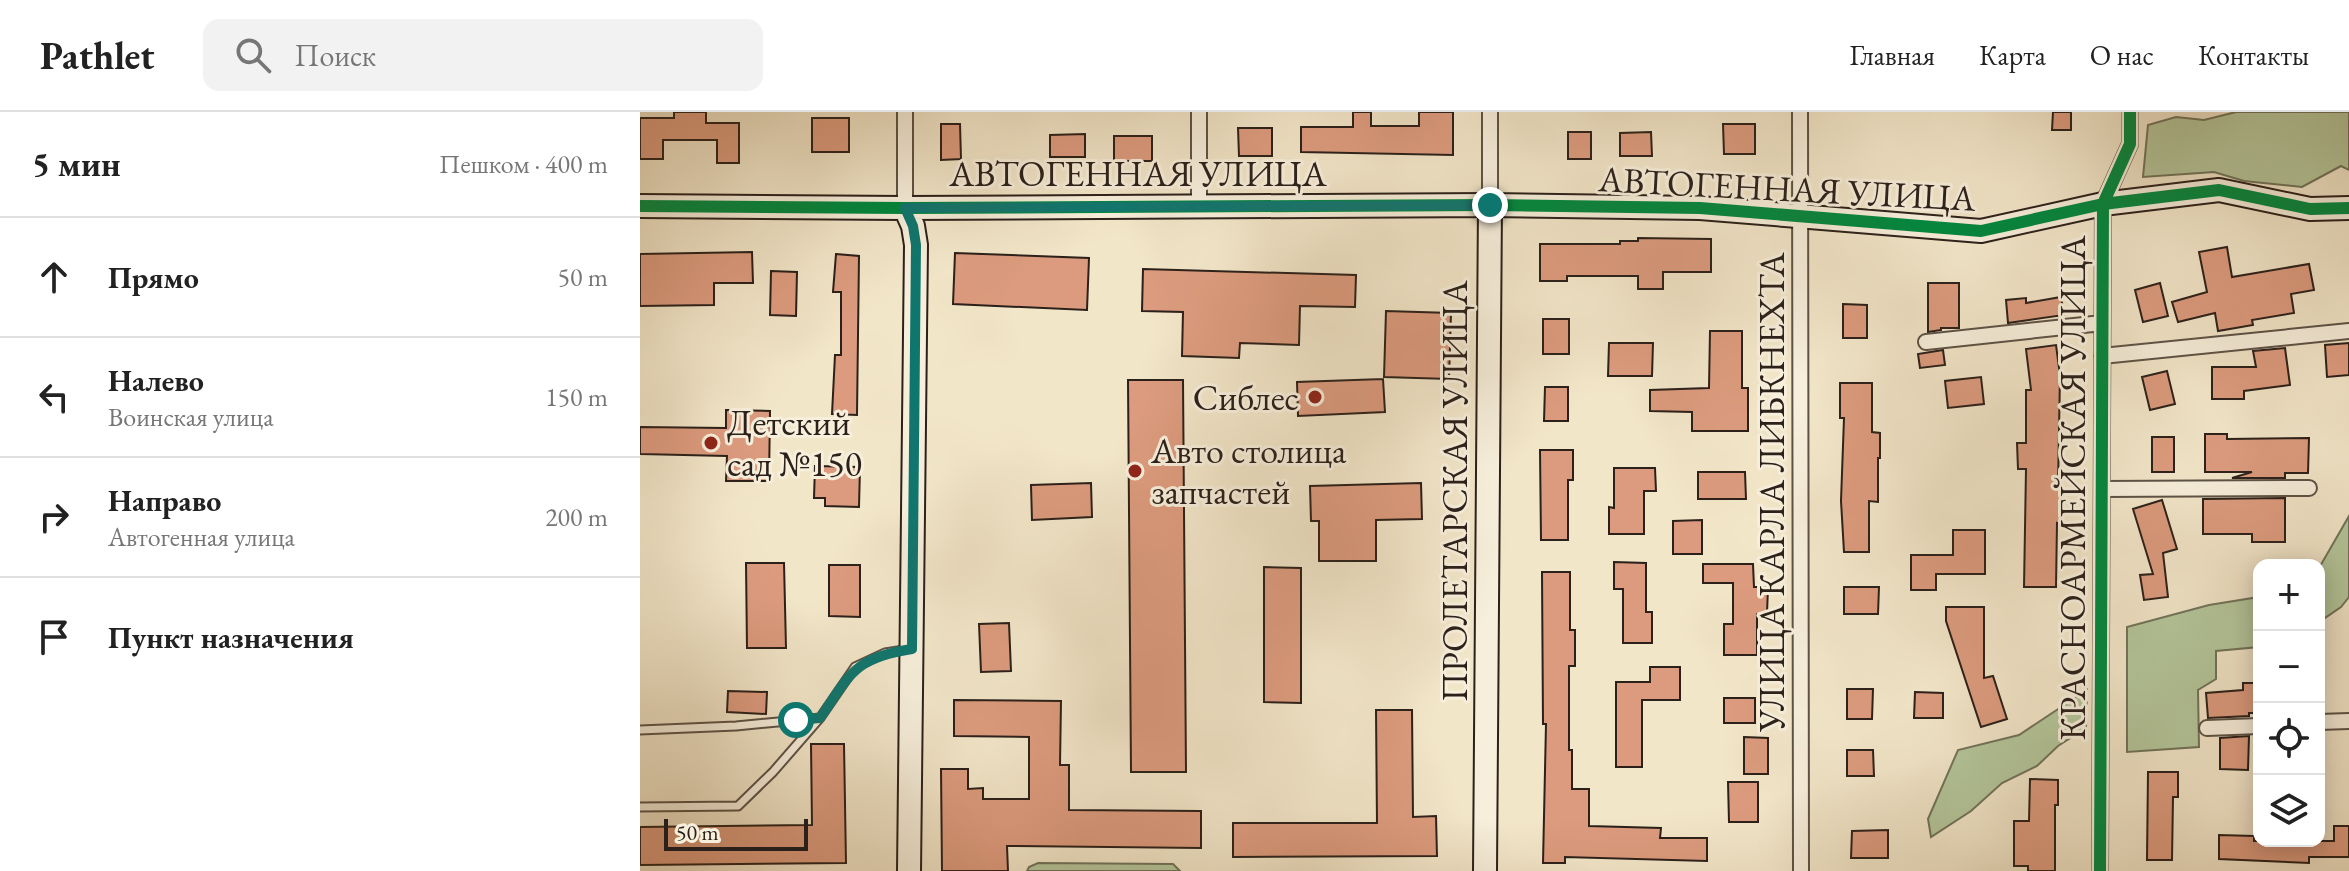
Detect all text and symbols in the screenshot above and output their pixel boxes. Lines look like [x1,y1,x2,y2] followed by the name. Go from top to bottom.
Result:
[203,19,763,91] search box
[40,31,155,80] text: Pathlet
[231,33,275,77] icon: search
[295,36,376,75] text: Поиск
[1850,37,1935,73] text: Главная
[1979,37,2046,73] text: Карта
[2090,37,2154,73] text: О нас
[2198,37,2309,73] text: Контакты
[32,142,121,186] text: 5 мин
[439,147,608,181] text: Пешком · 400 m
[948,150,1328,197] street label: АВТОГЕННАЯ УЛИЦА
[1596,155,1978,222] street label: АВТОГЕННАЯ УЛИЦА
[1472,187,1508,223] route end
[2049,234,2096,741] street label: КРАСНОАРМЕЙСКАЯ УЛИЦА
[1748,251,1795,733] street label: УЛИЦА КАРЛА ЛИБКНЕХТА
[32,255,76,299] icon: ahead
[108,258,199,297] text: Прямо
[558,260,608,294] text: 50 m
[1431,279,1478,702] street label: ПРОЛЕТАРСКАЯ УЛИЦА
[108,361,204,400] text: Налево
[1193,374,1299,421] place label: Сиблес
[32,375,76,419] icon: left
[545,380,608,414] text: 150 m
[1306,388,1324,406] marker: Сиблес
[727,399,862,487] place label: Детский сад №150
[108,400,274,434] text: Воинская улица
[1150,427,1347,515] place label: Авто столица запчастей
[702,434,720,452] marker: Детский сад №150
[1126,462,1144,480] marker: Авто столица запчастей
[108,481,221,520] text: Направо
[32,495,76,539] icon: right
[545,500,608,534] text: 200 m
[108,520,295,554] text: Автогенная улица
[2253,559,2325,847] map controls
[2253,559,2325,631] button: +
[32,615,76,659] icon: arrive
[108,618,354,657] text: Пункт назначения
[2253,631,2325,703] button: −
[778,702,814,738] route start
[2253,703,2325,775] button: locate
[2253,775,2325,847] button: layers
[664,815,808,851] scale bar
[676,818,719,847] text: 50 m

